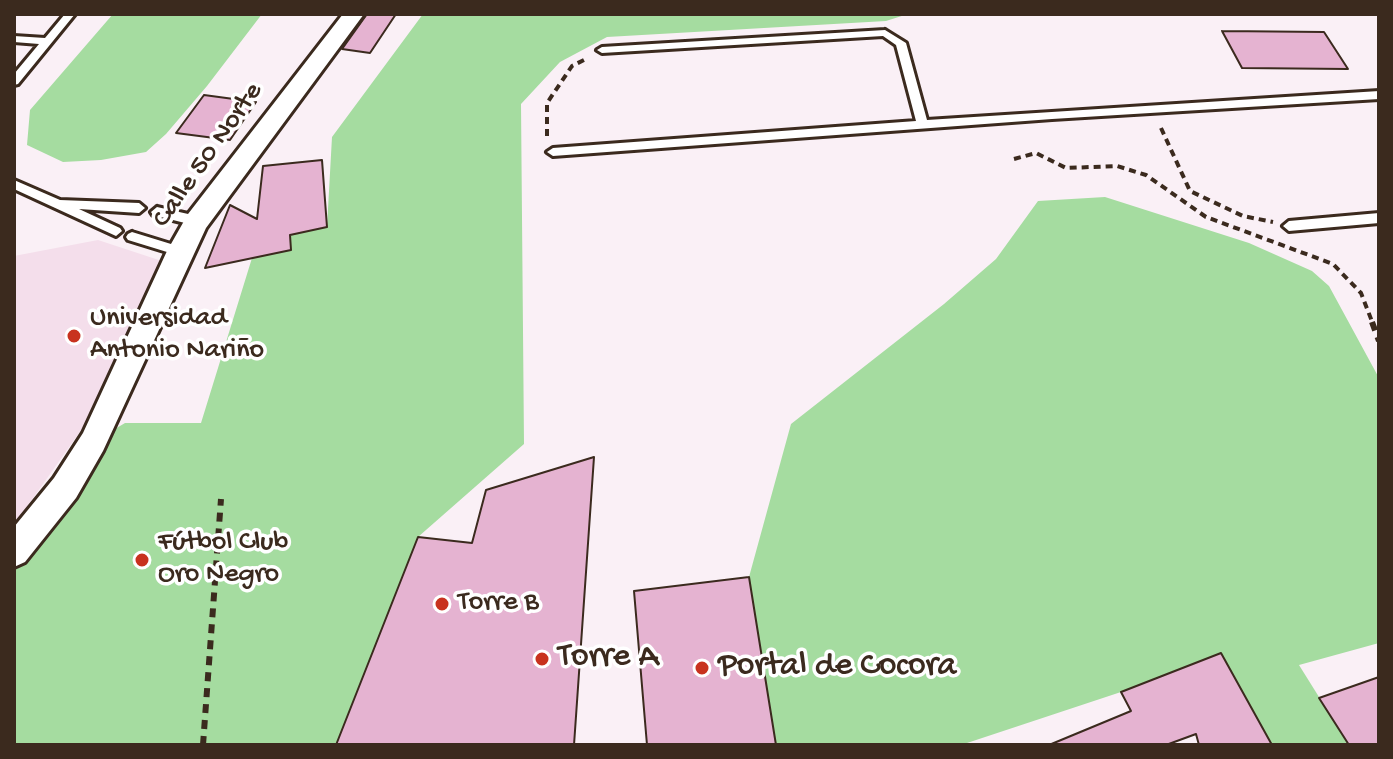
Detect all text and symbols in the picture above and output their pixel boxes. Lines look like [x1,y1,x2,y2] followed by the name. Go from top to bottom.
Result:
[146,77,272,235] street label: Calle 50 Norte
[90,303,264,369] place label: Universidad Antonio Nariño
[65,327,83,345] marker: Universidad Antonio Nariño
[158,527,288,593] place label: Fútbol Club Oro Negro
[133,551,151,569] marker: Fútbol Club Oro Negro
[458,587,539,621] place label: Torre B
[433,595,451,613] marker: Torre B
[558,639,658,679] place label: Torre A
[718,648,956,688] place label: Portal de Cocora
[533,650,551,668] marker: Torre A
[693,659,711,677] marker: Portal de Cocora

